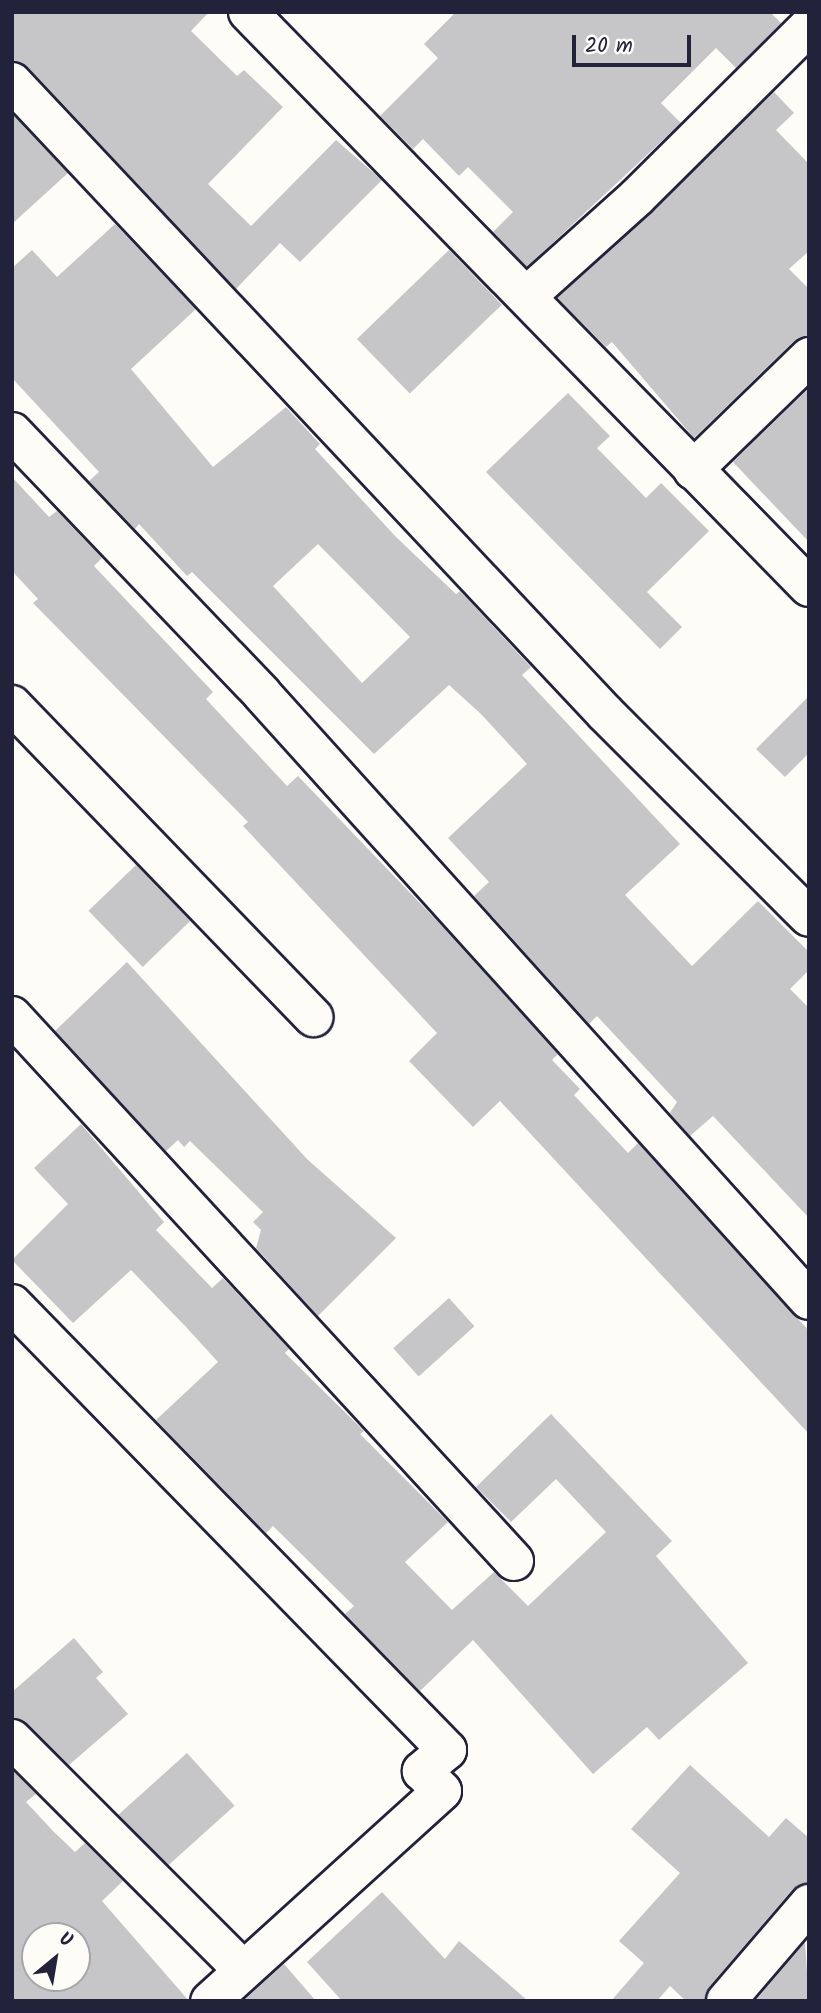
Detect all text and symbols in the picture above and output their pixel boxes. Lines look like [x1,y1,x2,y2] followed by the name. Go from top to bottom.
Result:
[576,21,695,65] scale bar
[585,30,633,63] text: 20 m
[21,1922,91,1992] north arrow
[53,1925,78,1956] text: U

